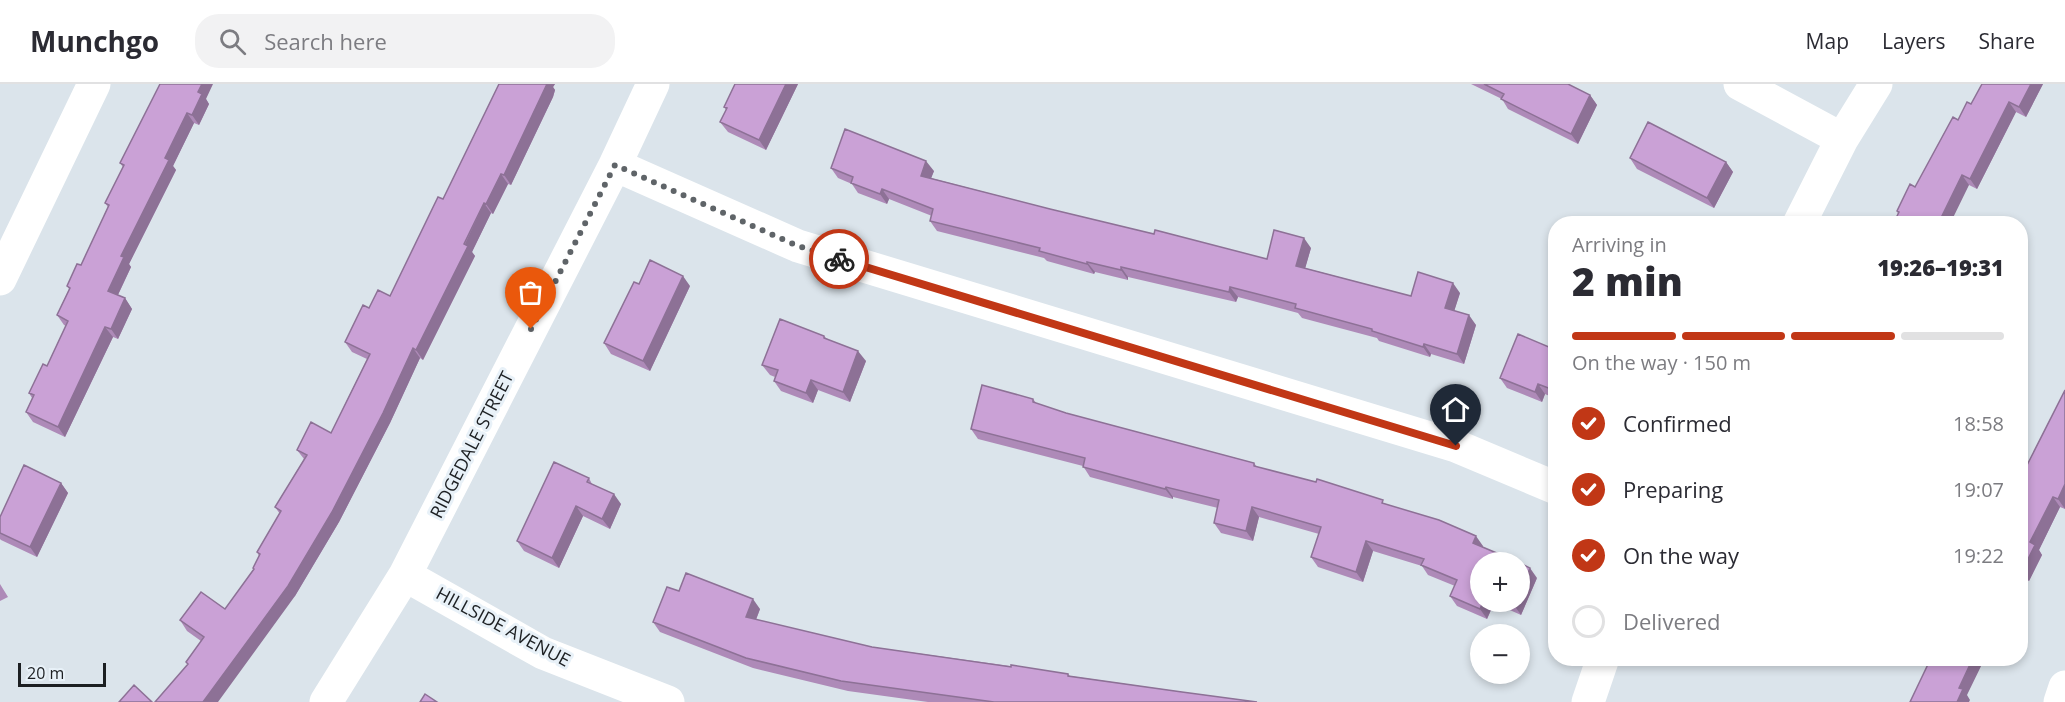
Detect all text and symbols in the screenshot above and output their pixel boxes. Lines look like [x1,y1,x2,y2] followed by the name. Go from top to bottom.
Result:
[195,14,615,68] search box
[30,22,159,60] text: Munchgo
[216,25,249,58] icon: search
[264,26,387,56] text: Search here
[1806,27,1849,55] text: Map
[1882,27,1946,55] text: Layers
[1979,27,2035,55] text: Share
[809,229,869,289] courier
[1572,231,1667,258] text: Arriving in
[823,243,856,276] icon: bike
[1877,252,2004,282] text: 19:26–19:31
[1572,254,1683,307] text: 2 min
[505,267,556,329] pin
[514,276,547,309] icon: bag
[1572,349,1751,376] text: On the way · 150 m
[424,367,519,522] street label: RIDGEDALE STREET
[1430,384,1481,446] pin
[1439,393,1472,426] icon: home
[1572,407,1605,440] icon: check
[1623,408,1732,438] text: Confirmed
[1953,410,2004,437] text: 18:58
[1572,473,1605,506] icon: check
[1623,474,1723,504] text: Preparing
[1953,476,2004,503] text: 19:07
[1572,539,1605,572] icon: check
[1623,540,1739,570] text: On the way
[1953,542,2004,569] text: 19:22
[1470,552,1530,684] map controls
[1470,552,1530,612] button: +
[432,581,575,672] street label: HILLSIDE AVENUE
[1623,606,1721,636] text: Delivered
[1470,624,1530,684] button: −
[18,660,106,688] scale bar
[27,662,64,684] text: 20 m

